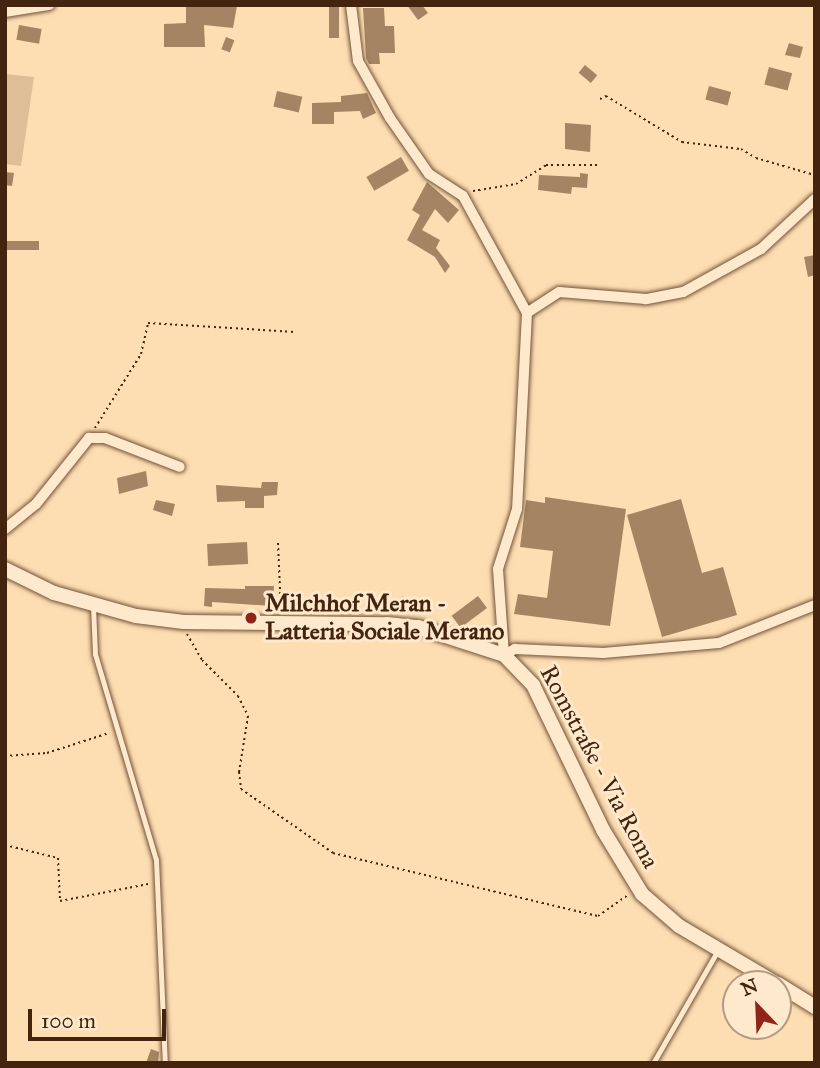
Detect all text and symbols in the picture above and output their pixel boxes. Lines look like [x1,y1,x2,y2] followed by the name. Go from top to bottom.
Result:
[265,590,504,646] place label: Milchhof Meran - Latteria Sociale Merano
[243,610,259,626] marker: Milchhof Meran - Latteria Sociale Merano
[533,661,665,873] street label: Romstraße - Via Roma
[722,970,792,1040] north arrow
[737,973,761,1001] text: N
[32,995,170,1038] scale bar
[41,1008,96,1034] text: 100 m

